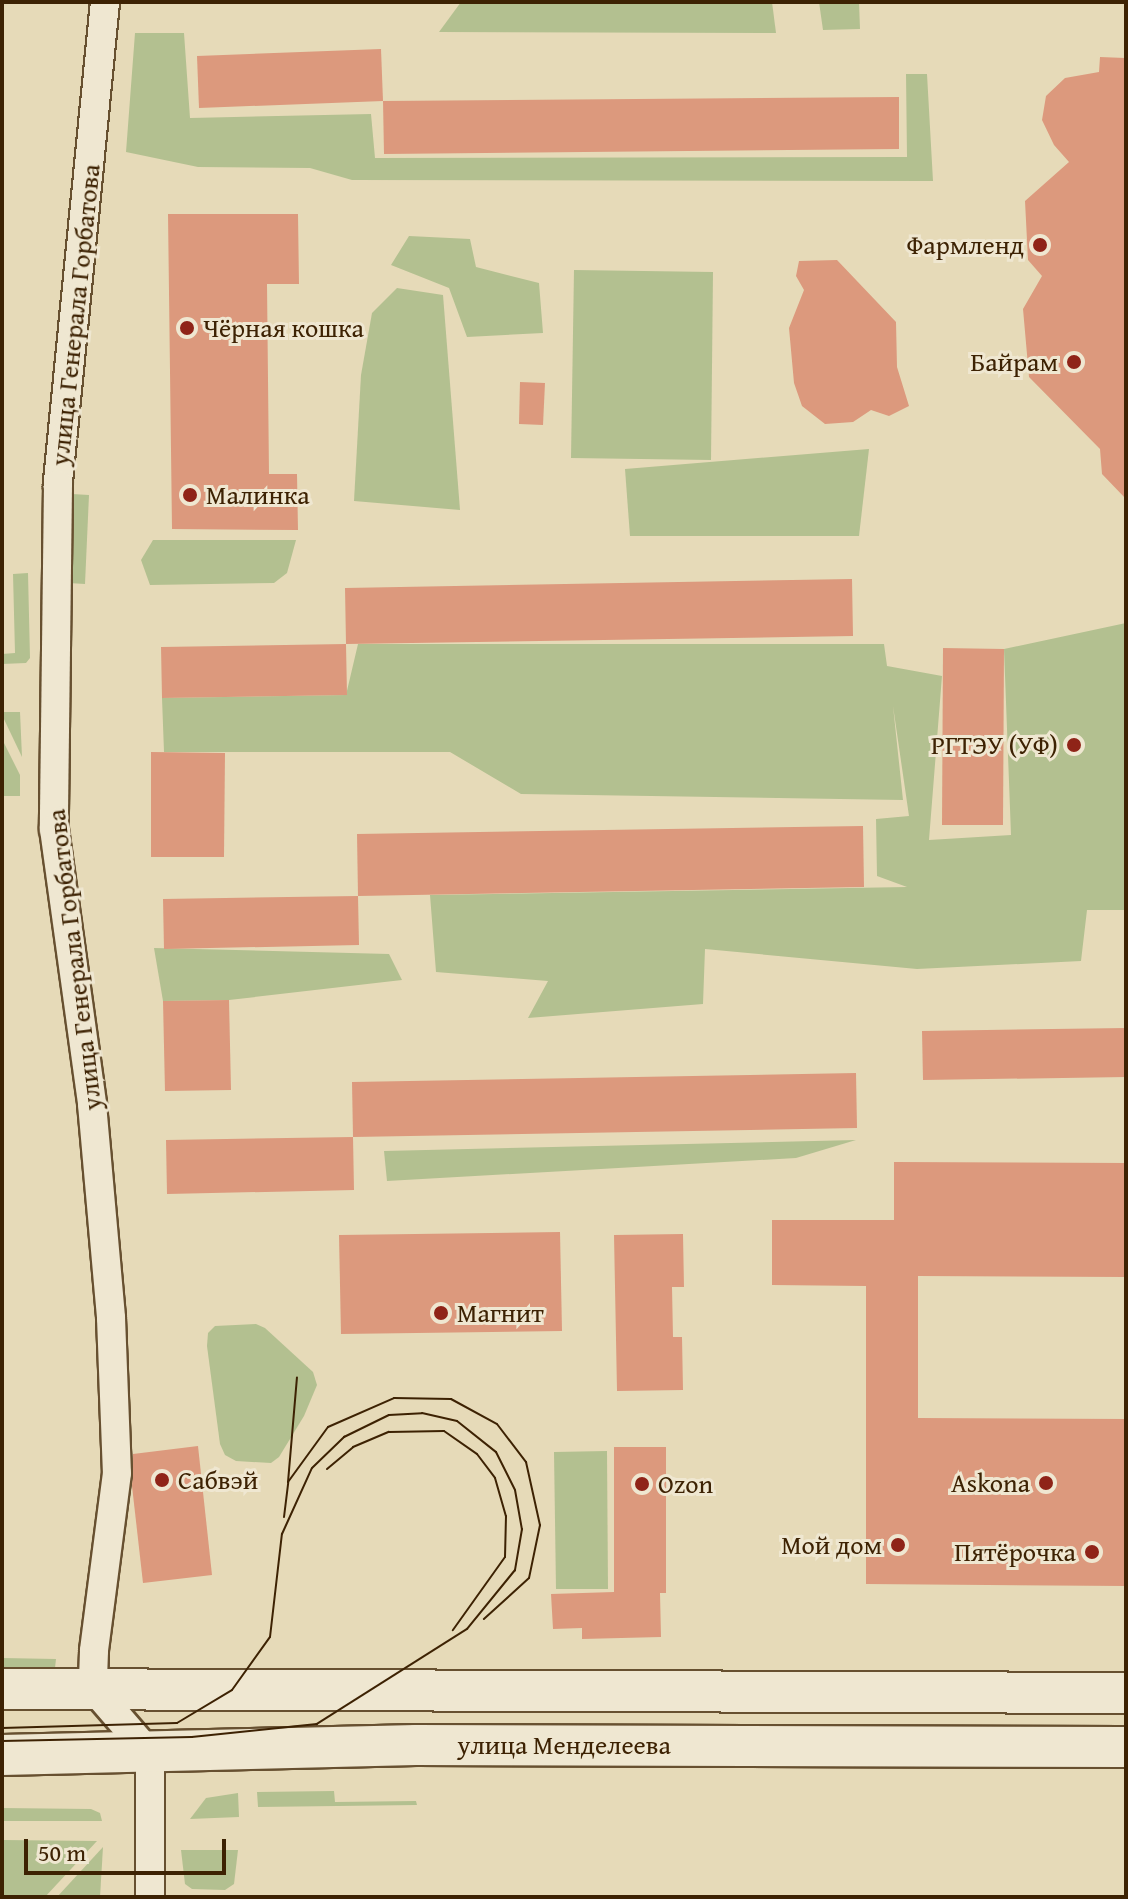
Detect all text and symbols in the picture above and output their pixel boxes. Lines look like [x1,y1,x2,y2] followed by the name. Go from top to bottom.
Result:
[44,163,106,467] street label: улица Генерала Горбатова
[906,229,1024,261] place label: Фармленд
[1031,236,1049,254] marker: Фармленд
[203,312,364,344] place label: Чёрная кошка
[178,319,196,337] marker: Чёрная кошка
[970,346,1058,378] place label: Байрам
[1065,353,1083,371] marker: Байрам
[206,479,310,511] place label: Малинка
[181,486,199,504] marker: Малинка
[931,729,1058,761] place label: РГТЭУ (УФ)
[1065,736,1083,754] marker: РГТЭУ (УФ)
[40,808,108,1112] street label: улица Генерала Горбатова
[457,1297,544,1329] place label: Магнит
[432,1304,450,1322] marker: Магнит
[178,1464,258,1496] place label: Сабвэй
[951,1467,1030,1499] place label: Askona
[658,1468,713,1500] place label: Ozon
[153,1471,171,1489] marker: Сабвэй
[1037,1474,1055,1492] marker: Askona
[633,1475,651,1493] marker: Ozon
[781,1529,882,1561] place label: Мой дом
[889,1536,907,1554] marker: Мой дом
[954,1536,1076,1568] place label: Пятёрочка
[1083,1543,1101,1561] marker: Пятёрочка
[457,1729,671,1761] street label: улица Менделеева
[28,1823,230,1873] scale bar
[38,1835,86,1870] text: 50 m

